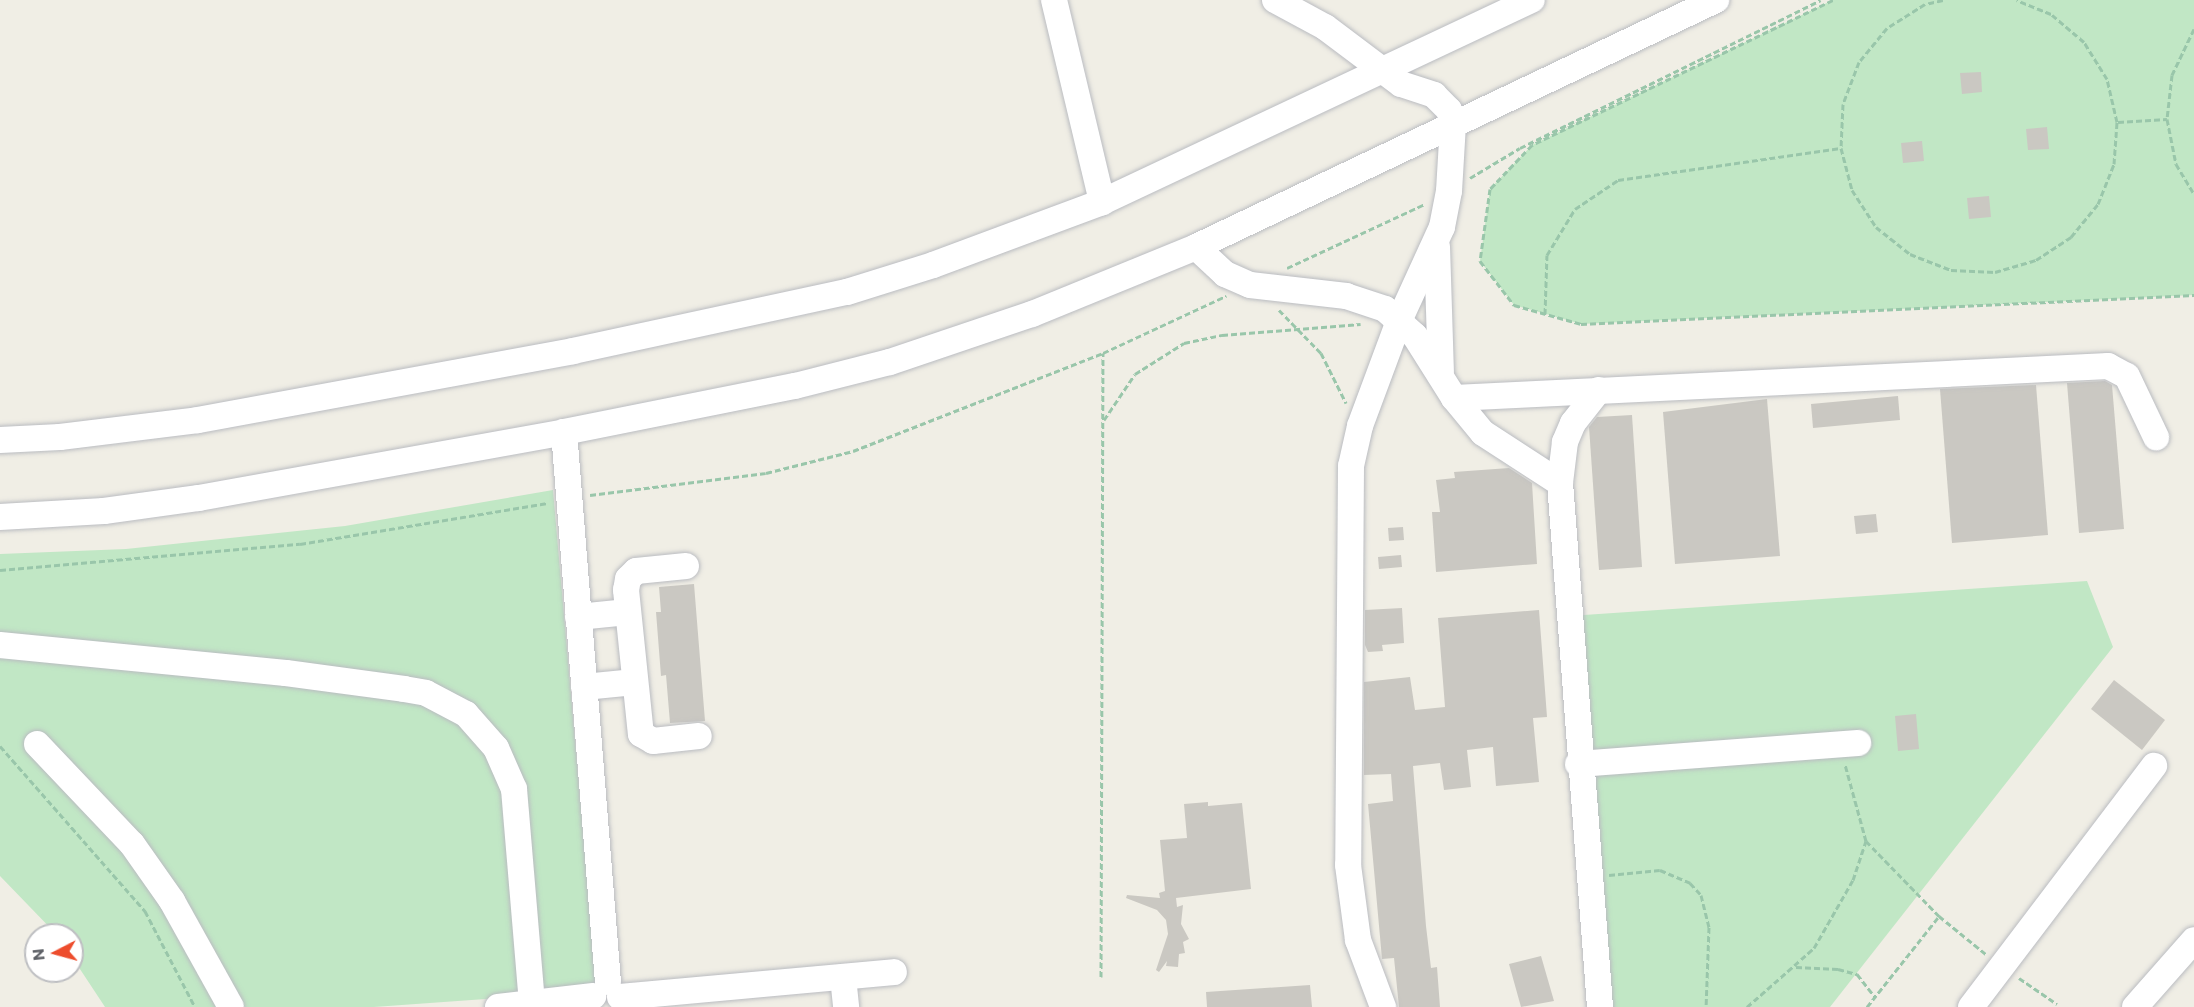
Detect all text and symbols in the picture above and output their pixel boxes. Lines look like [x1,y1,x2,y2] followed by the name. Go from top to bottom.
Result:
[24,923,84,983] north arrow
[28,948,48,962] text: N

